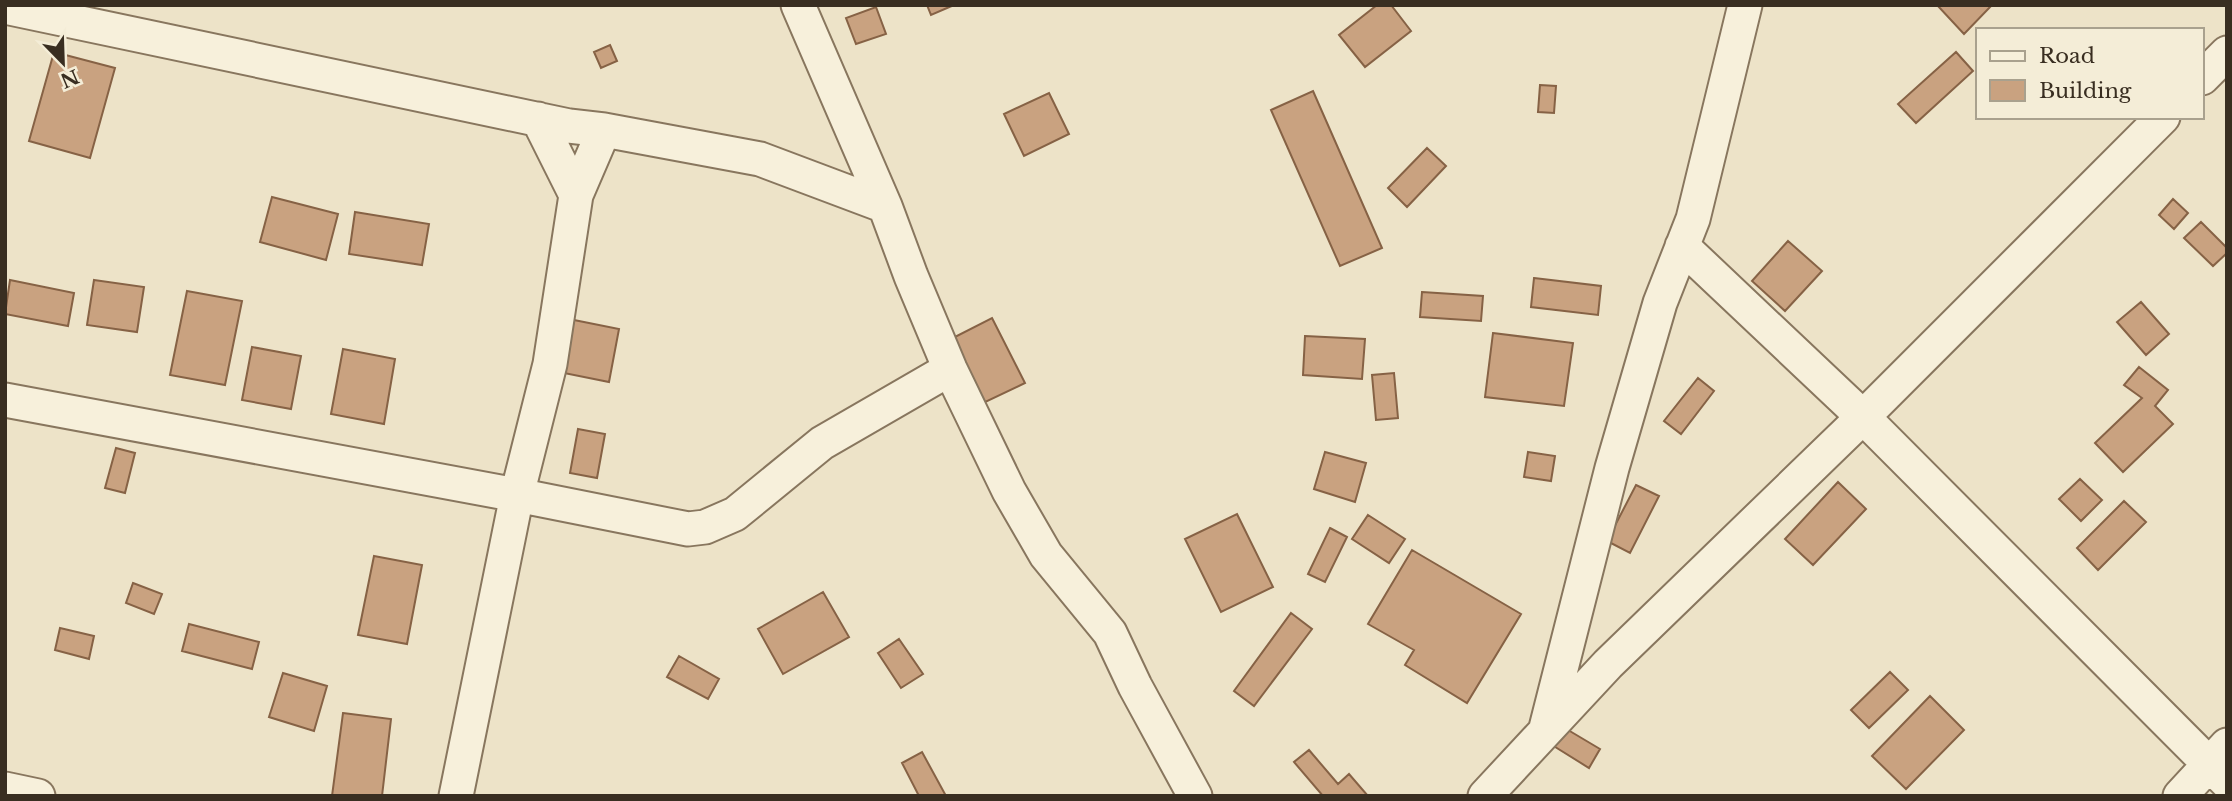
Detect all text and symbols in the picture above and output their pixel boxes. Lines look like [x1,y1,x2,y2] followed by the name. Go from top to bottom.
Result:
[28,28,98,98] north arrow
[1976,28,2204,119] legend
[2039,43,2095,69] text: Road
[57,64,82,92] text: N
[2039,78,2132,104] text: Building

